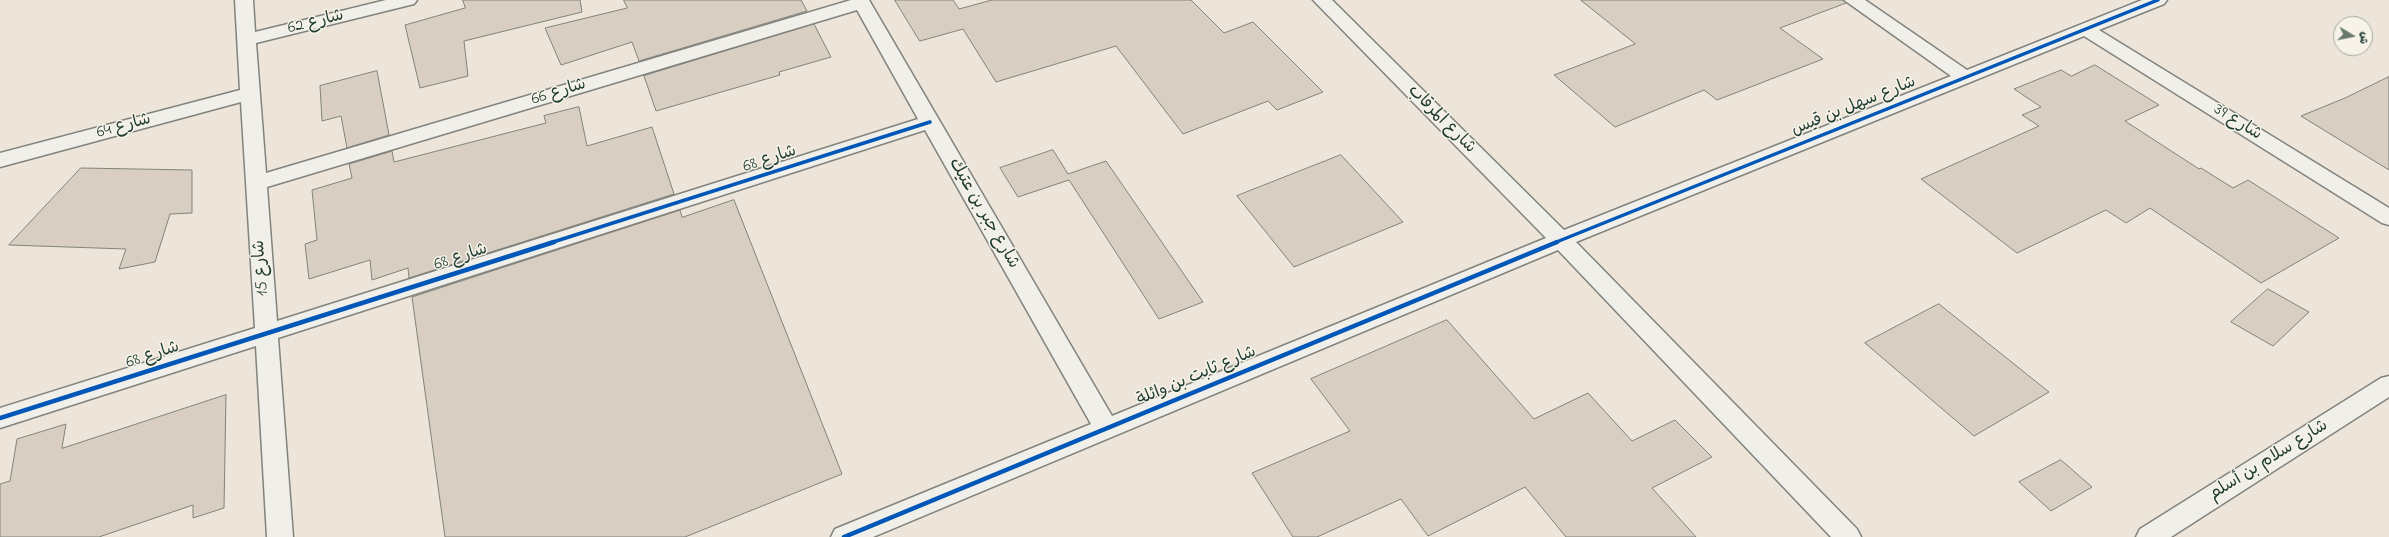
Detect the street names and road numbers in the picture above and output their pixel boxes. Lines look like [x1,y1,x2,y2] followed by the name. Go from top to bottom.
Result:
[286,6,346,40] street label: شارع 62
[1789,73,1919,141] street label: شارع سهل بن قيس
[529,75,589,111] street label: شارع 66
[1403,82,1479,158] street label: شارع المرقاب
[2209,100,2265,146] street label: شارع 39
[95,110,153,144] street label: شارع 64
[741,142,799,178] street label: شارع 68
[943,155,1023,273] street label: شارع جبر بن عتيك
[250,239,274,297] street label: شارع 15
[432,240,490,276] street label: شارع 68
[124,338,182,374] street label: شارع 68
[1134,343,1260,411] street label: شارع ثابت بن وائلة
[2206,416,2332,506] street label: شارع سلام بن أسلم

